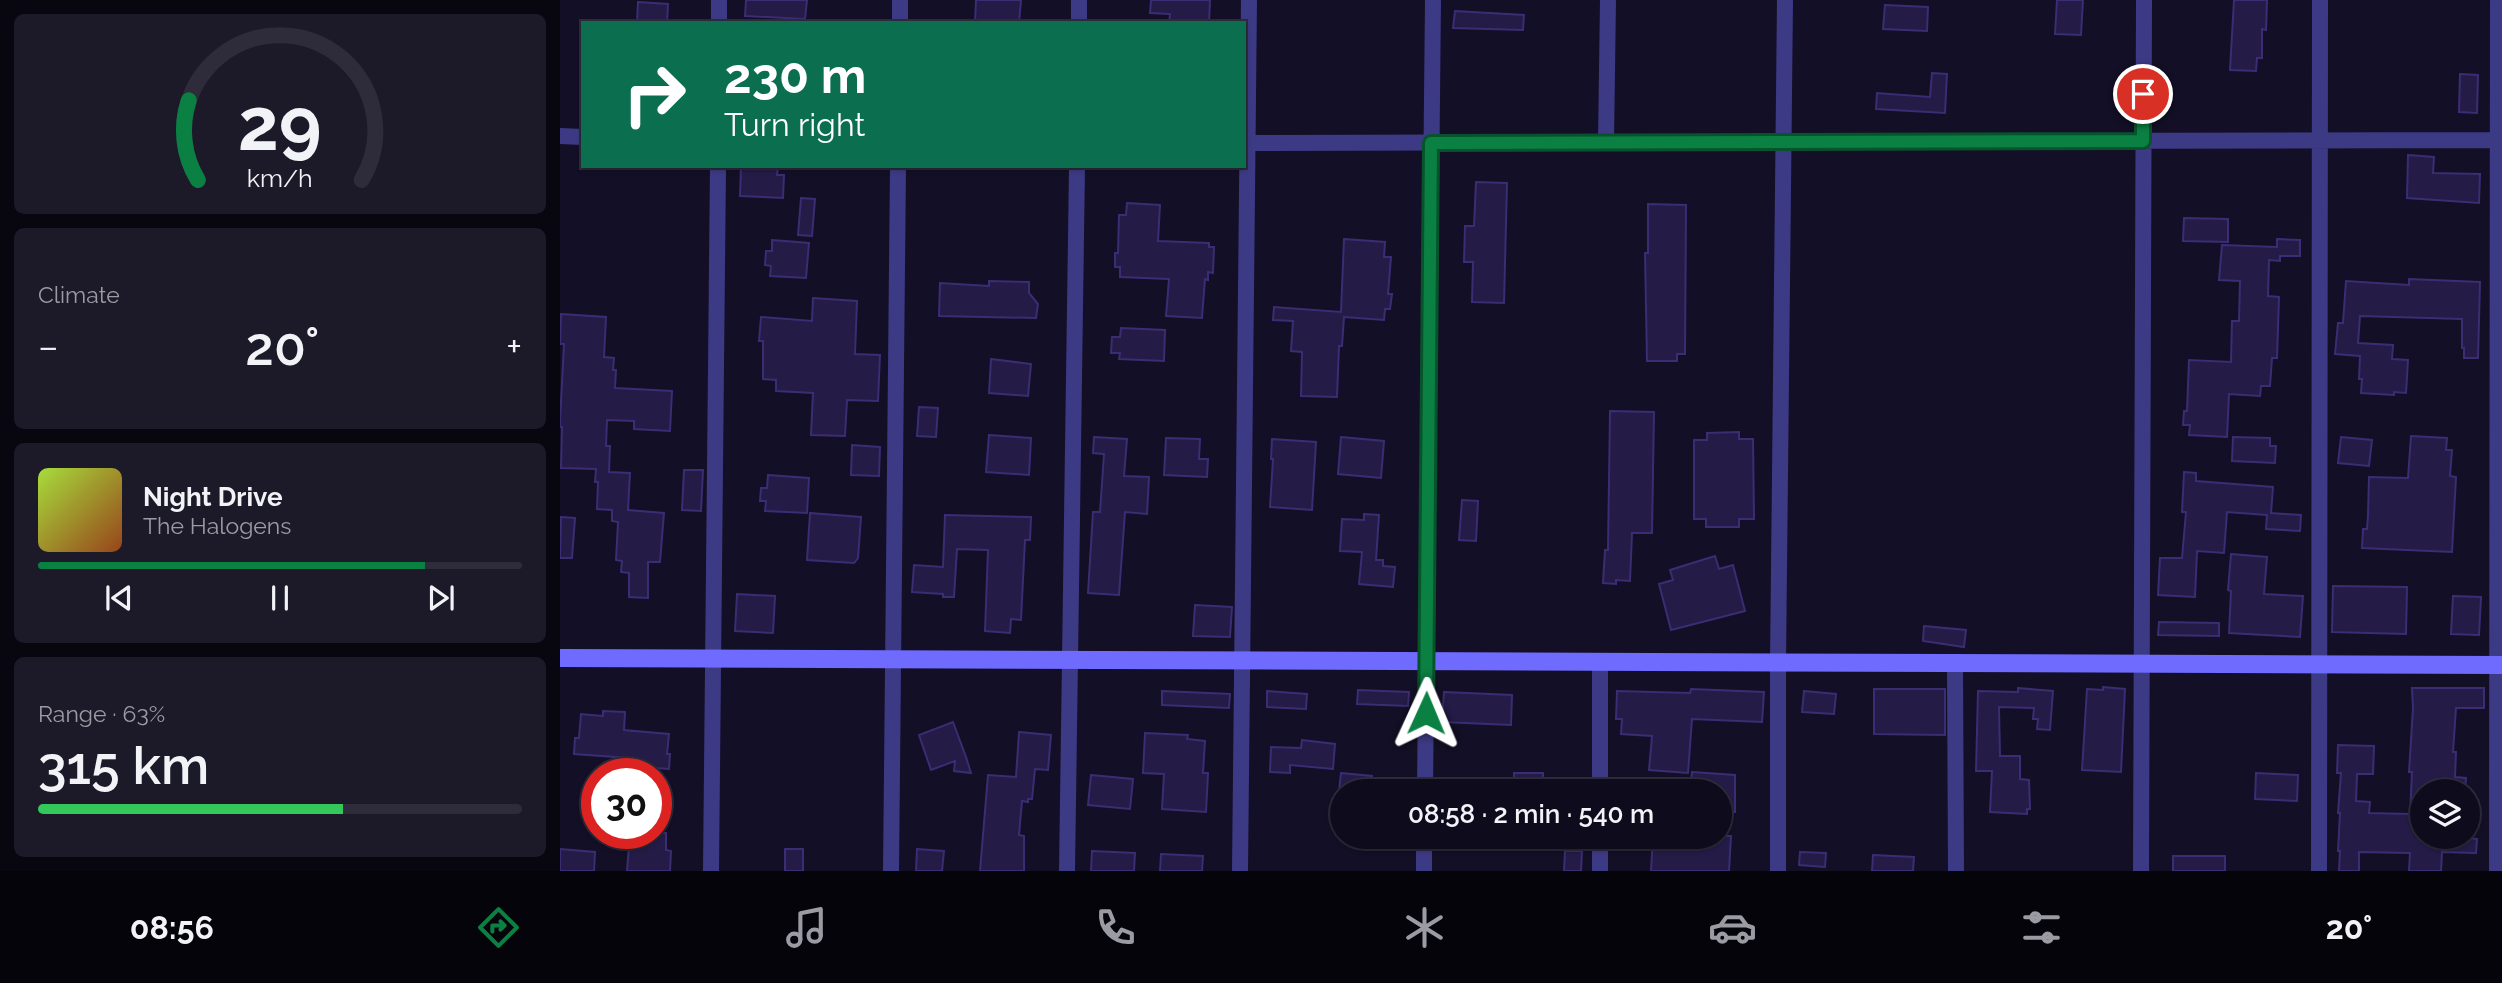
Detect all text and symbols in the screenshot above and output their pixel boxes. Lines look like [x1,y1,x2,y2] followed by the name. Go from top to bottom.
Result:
[724,47,866,104] text: 230 m
[609,49,700,140] icon: right
[2113,64,2173,124] pin
[2124,75,2162,113] icon: arrive
[238,83,322,168] text: 29
[724,106,865,143] text: Turn right
[247,163,313,193] text: km/h
[38,281,120,308] text: Climate
[245,316,319,377] text: 20°
[38,324,58,369] text: −
[506,324,522,369] text: +
[143,482,282,512] text: Night Drive
[143,512,291,539] text: The Halogens
[100,579,138,617] icon: previous
[261,579,299,617] icon: pause
[422,579,460,617] icon: next
[1389,676,1463,750] position arrow
[38,700,165,727] text: Range · 63%
[38,735,209,796] text: 315 km
[581,758,672,849] speed limit sign: 30
[2410,779,2480,849] map controls
[2410,779,2480,849] button: layers
[1408,799,1654,829] text: 08:58 · 2 min · 540 m
[474,903,523,952] icon: directions
[782,903,831,952] icon: music
[1091,903,1140,952] icon: phone
[1400,903,1449,952] icon: climate
[1708,903,1757,952] icon: car
[2017,903,2066,952] icon: filters
[130,909,214,946] text: 08:56
[2326,909,2372,946] text: 20°

